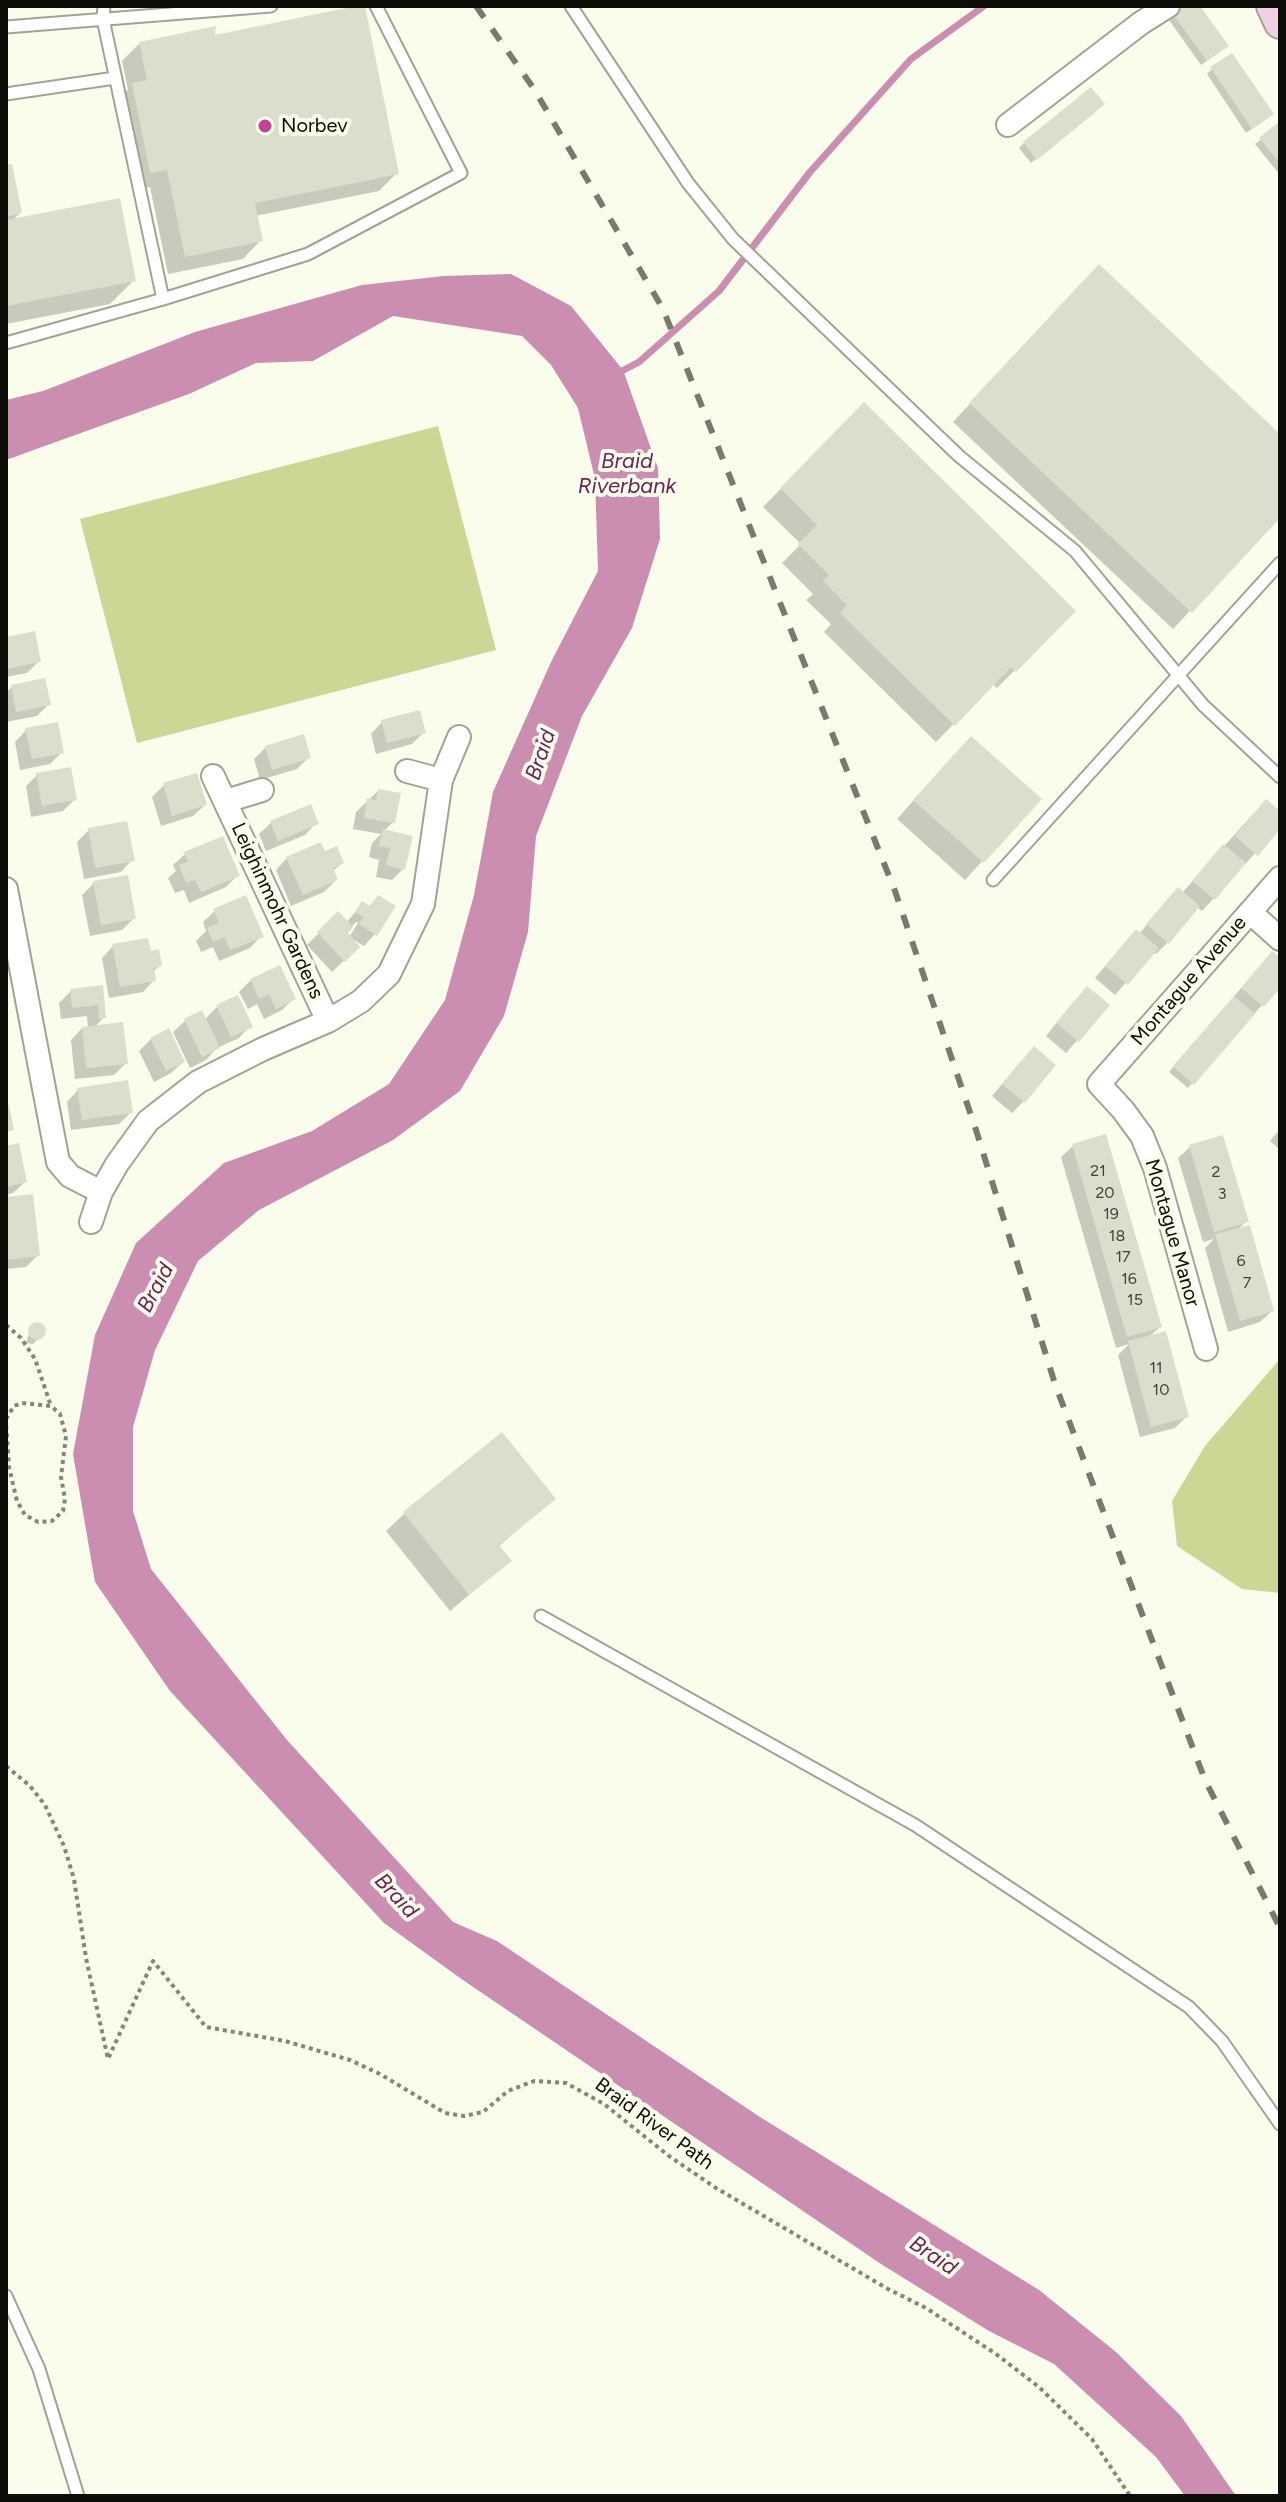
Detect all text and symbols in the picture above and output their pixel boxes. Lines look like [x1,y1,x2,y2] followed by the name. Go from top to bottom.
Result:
[281,114,348,138] place label: Norbev
[256,117,274,135] marker: Norbev
[578,449,676,500] water label: Braid Riverbank
[520,726,562,784] water label: Braid
[226,819,328,1003] street label: Leighinmohr Gardens
[1126,911,1252,1051] street label: Montague Avenue
[1139,1156,1205,1310] street label: Montague Manor
[1090,1161,1106,1181] house number: 21
[1212,1162,1220,1182] house number: 2
[1095,1183,1115,1203] house number: 20
[1218,1184,1226,1204] house number: 3
[1103,1204,1119,1224] house number: 19
[1109,1226,1125,1246] house number: 18
[1115,1247,1131,1267] house number: 17
[1236,1251,1246,1271] house number: 6
[132,1259,180,1317] water label: Braid
[1121,1269,1137,1289] house number: 16
[1243,1273,1251,1293] house number: 7
[1127,1290,1143,1310] house number: 15
[1149,1358,1163,1378] house number: 11
[1153,1380,1169,1400] house number: 10
[369,1868,423,1924] water label: Braid
[590,2073,718,2175] street label: Braid River Path
[904,2231,962,2281] water label: Braid

